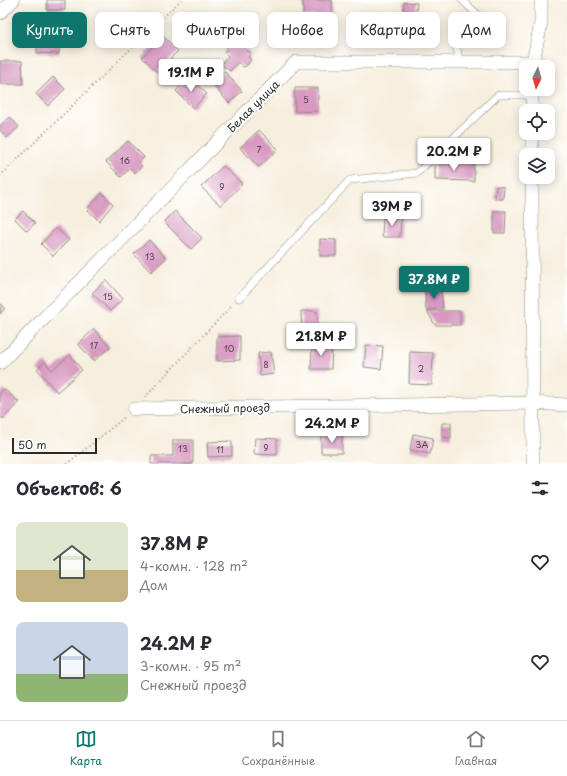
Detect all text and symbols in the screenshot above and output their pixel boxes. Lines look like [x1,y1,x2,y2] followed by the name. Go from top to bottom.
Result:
[12,12,87,48] chip: Купить
[95,12,164,48] chip: Снять
[172,12,259,48] chip: Фильтры
[267,12,338,48] chip: Новое
[346,12,440,48] chip: Квартира
[448,12,506,48] chip: Дом
[154,59,228,93] pin: 19.1M ₽
[519,60,555,96] north arrow
[519,60,555,184] map controls
[168,62,214,81] text: 19.1M ₽
[223,76,283,136] street label: Белая улица
[303,92,309,106] house number: 5
[519,104,555,140] button: locate
[417,138,491,172] pin: 20.2M ₽
[426,141,482,160] text: 20.2M ₽
[256,142,262,156] house number: 7
[519,148,555,184] button: layers
[120,153,130,167] house number: 16
[219,179,225,193] house number: 9
[364,193,420,227] pin: 39M ₽
[372,196,412,215] text: 39M ₽
[145,249,155,263] house number: 13
[397,266,471,300] pin: 37.8M ₽
[408,269,460,288] text: 37.8M ₽
[103,289,113,303] house number: 15
[284,323,358,357] pin: 21.8M ₽
[295,326,347,345] text: 21.8M ₽
[90,338,99,352] house number: 17
[224,341,235,355] house number: 10
[263,357,269,371] house number: 8
[418,361,424,375] house number: 2
[180,399,270,417] street label: Снежный проезд
[295,410,369,444] pin: 24.2M ₽
[305,413,359,432] text: 24.2M ₽
[12,436,97,455] scale bar
[18,436,47,453] text: 50 m
[416,437,429,451] house number: 3А
[263,440,269,454] house number: 9
[178,441,188,455] house number: 13
[216,442,224,456] house number: 11
[16,475,122,501] text: Объектов: 6
[529,477,551,499] icon: filters
[140,530,208,556] text: 37.8M ₽
[48,538,96,586] icon: home
[529,551,551,573] icon: heart
[140,556,248,575] text: 4-комн. · 128 m²
[140,575,168,594] text: Дом
[140,630,212,656] text: 24.2M ₽
[48,638,96,686] icon: home
[529,651,551,673] icon: heart
[140,656,241,675] text: 3-комн. · 95 m²
[140,675,247,694] text: Снежный проезд
[70,728,102,769] tab: Карта
[242,728,315,769] tab: Сохранённые
[455,728,497,769] tab: Главная

